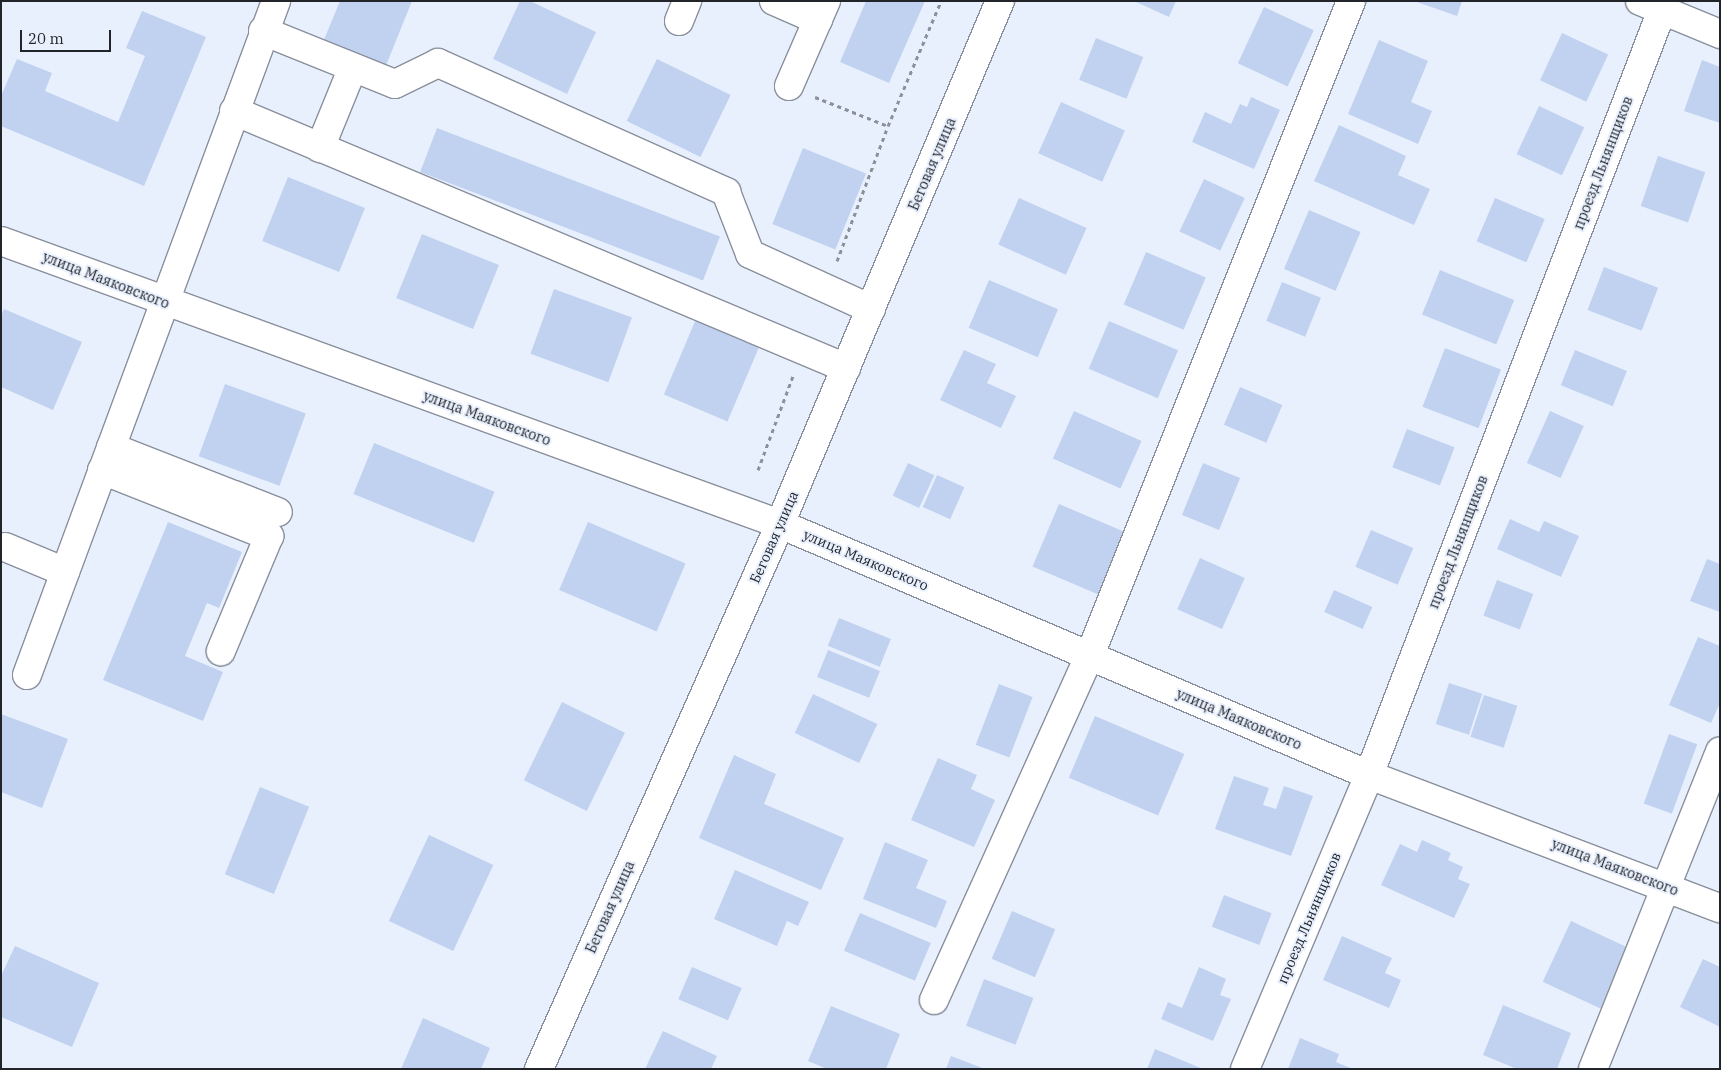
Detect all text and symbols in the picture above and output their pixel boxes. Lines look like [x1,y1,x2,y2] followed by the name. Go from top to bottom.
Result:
[22,20,114,52] scale bar
[28,29,64,48] text: 20 m
[1570,94,1636,232] street label: проезд Льнянщиков
[905,115,959,213] street label: Беговая улица
[40,248,172,312] street label: улица Маяковского
[421,387,553,449] street label: улица Маяковского
[1425,473,1491,611] street label: проезд Льнянщиков
[746,488,802,586] street label: Беговая улица
[801,526,931,594] street label: улица Маяковского
[1174,685,1304,753] street label: улица Маяковского
[1549,835,1681,899] street label: улица Маяковского
[1274,850,1344,986] street label: проезд Льнянщиков
[582,858,638,956] street label: Беговая улица

